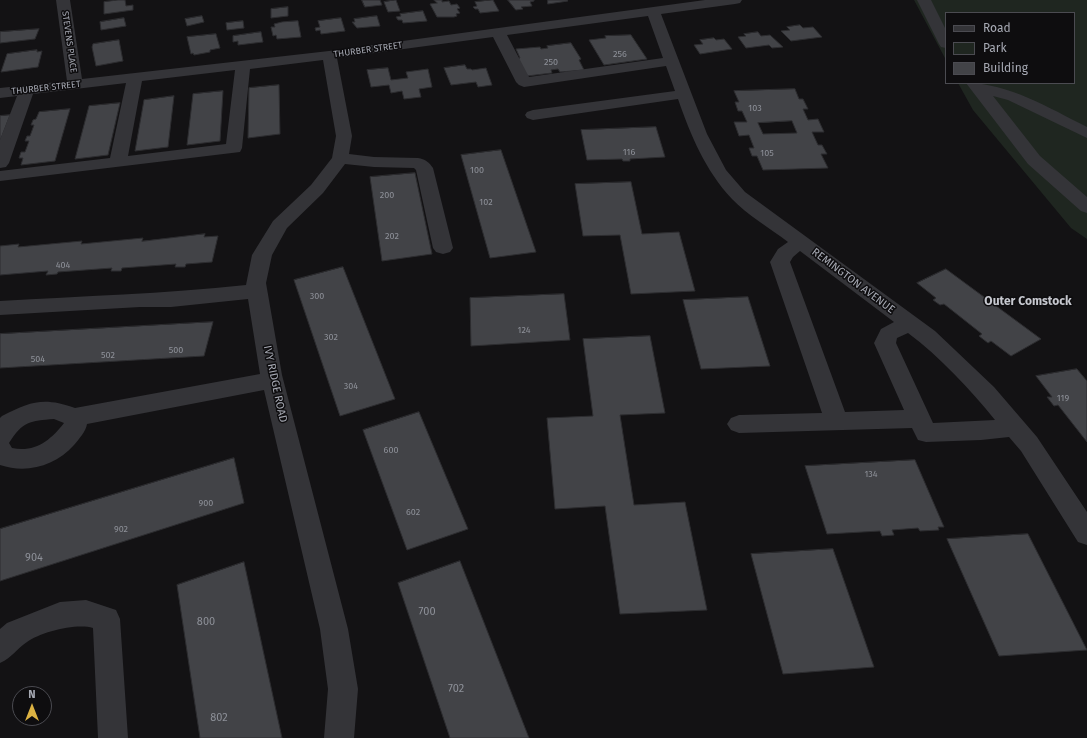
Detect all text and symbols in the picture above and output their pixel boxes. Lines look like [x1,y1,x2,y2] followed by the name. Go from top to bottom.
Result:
[59,11,79,73] street label: STEVENS PLACE
[945,12,1075,84] legend
[983,21,1011,35] text: Road
[333,40,403,60] street label: THURBER STREET
[983,41,1007,55] text: Park
[613,49,627,59] house number: 256
[544,57,558,67] house number: 250
[983,61,1028,75] text: Building
[11,79,81,97] street label: THURBER STREET
[748,103,762,113] house number: 103
[623,147,635,157] house number: 116
[760,148,774,158] house number: 105
[470,165,484,175] house number: 100
[380,190,394,200] house number: 200
[479,197,493,207] house number: 102
[385,231,399,241] house number: 202
[809,245,897,317] street label: REMINGTON AVENUE
[56,260,70,270] house number: 404
[310,291,324,301] house number: 300
[984,295,1072,309] district label: Outer Comstock
[518,325,530,335] house number: 124
[324,332,338,342] house number: 302
[260,344,290,424] street label: IVY RIDGE ROAD
[169,345,183,355] house number: 500
[101,350,115,360] house number: 502
[31,354,45,364] house number: 504
[344,381,358,391] house number: 304
[1057,393,1069,403] house number: 119
[384,445,398,455] house number: 600
[864,469,878,479] house number: 134
[199,498,213,508] house number: 900
[406,507,420,517] house number: 602
[114,524,128,534] house number: 902
[25,551,43,565] house number: 904
[418,605,436,619] house number: 700
[197,615,215,629] house number: 800
[448,682,464,696] house number: 702
[12,686,52,726] north arrow
[28,688,36,701] text: N
[210,711,228,725] house number: 802

